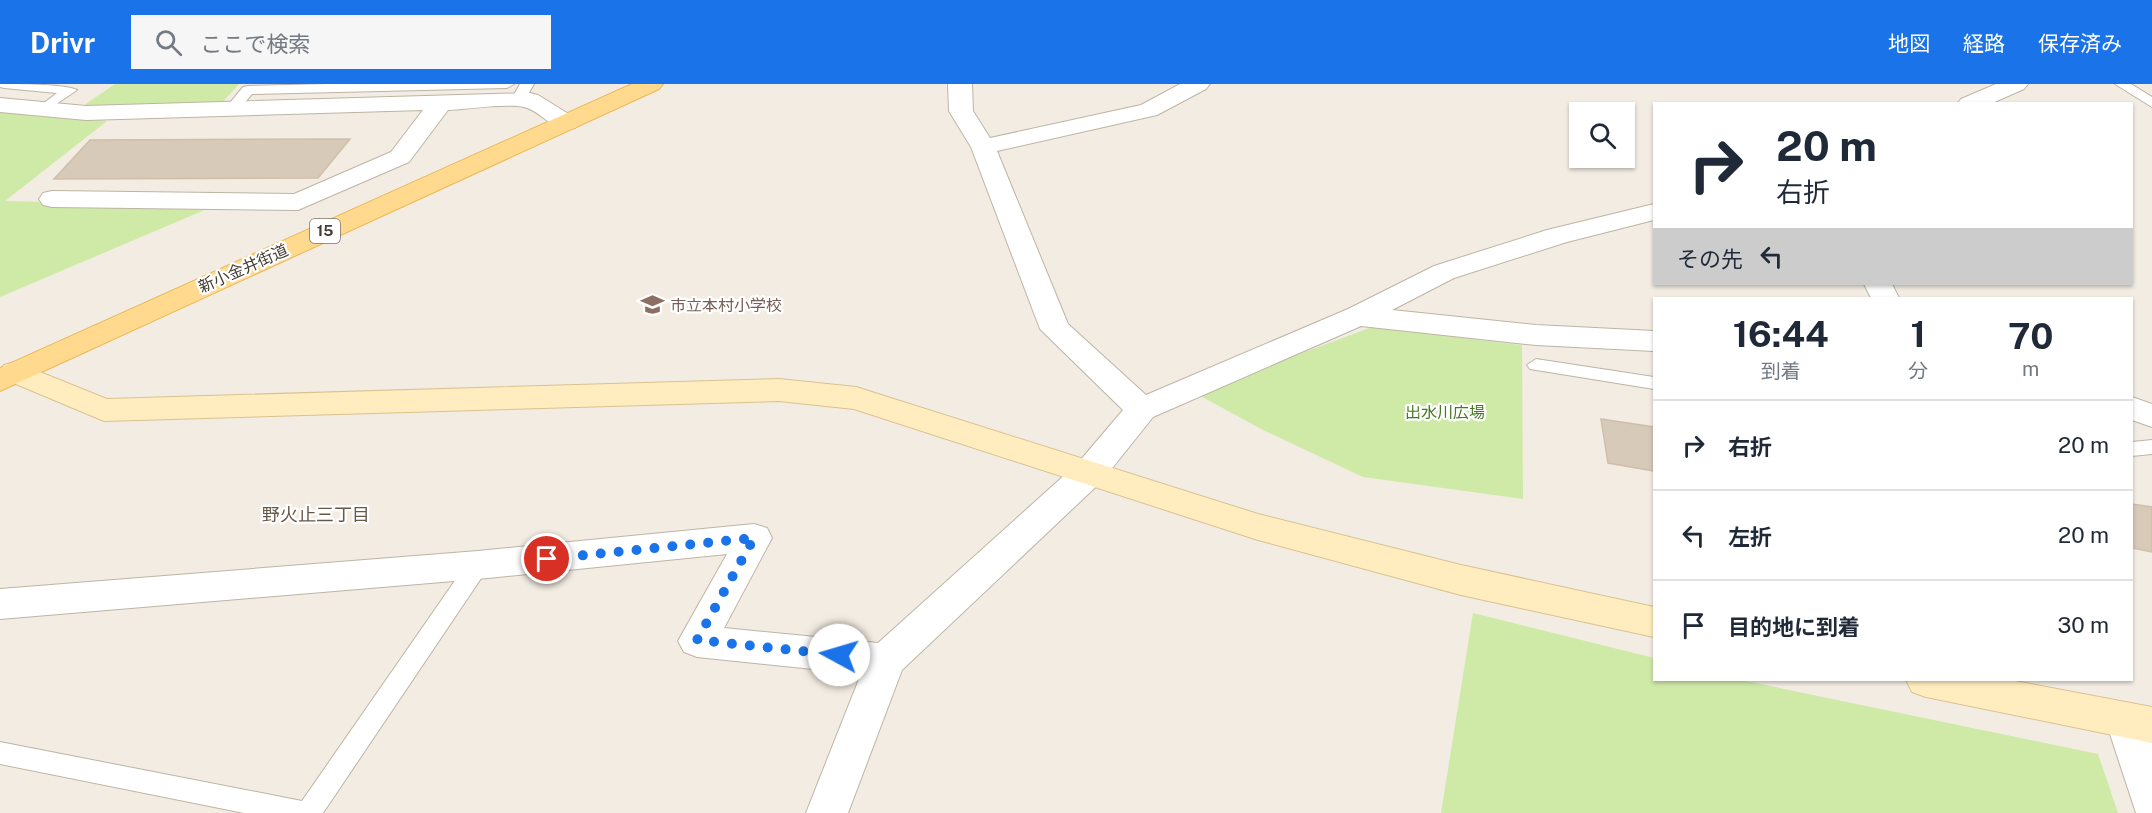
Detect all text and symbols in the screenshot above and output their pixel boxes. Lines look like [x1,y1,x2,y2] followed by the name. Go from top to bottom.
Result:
[131,15,551,69] search box
[30,26,95,59] text: Drivr
[152,26,185,59] icon: search
[200,31,310,57] text: ここで検索
[1888,31,1930,56] text: 地図
[1963,31,2005,56] text: 経路
[2038,31,2122,56] text: 保存済み
[1569,102,1635,168] map controls
[1569,102,1635,168] button: search
[1776,121,1877,170] text: 20 m
[1677,126,1755,204] icon: right
[1776,176,1830,208] text: 右折
[310,219,340,243] road number: 15
[195,240,291,297] street label: 新小金井街道
[1755,240,1788,273] icon: left
[1677,246,1743,272] text: その先
[639,292,665,318] school or university icon: 市立本村小学校
[670,296,782,315] place label: 市立本村小学校
[1733,313,1829,355] text: 16:44
[1911,313,1926,355] text: 1
[2008,315,2053,357] text: 70
[2022,357,2039,381] text: m
[1761,359,1801,383] text: 到着
[1908,359,1928,383] text: 分
[1405,403,1485,422] park label: 出水川広場
[1677,429,1710,462] icon: right
[2058,432,2109,458] text: 20 m
[1728,434,1772,460] text: 右折
[262,504,370,525] district label: 野火止三丁目
[1677,519,1710,552] icon: left
[2058,522,2109,548] text: 20 m
[1728,524,1772,550] text: 左折
[521,533,572,584] pin
[530,542,563,575] icon: arrive
[1677,609,1710,642] icon: arrive
[2057,612,2109,638] text: 30 m
[1728,614,1860,640] text: 目的地に到着
[807,623,871,687] position arrow

